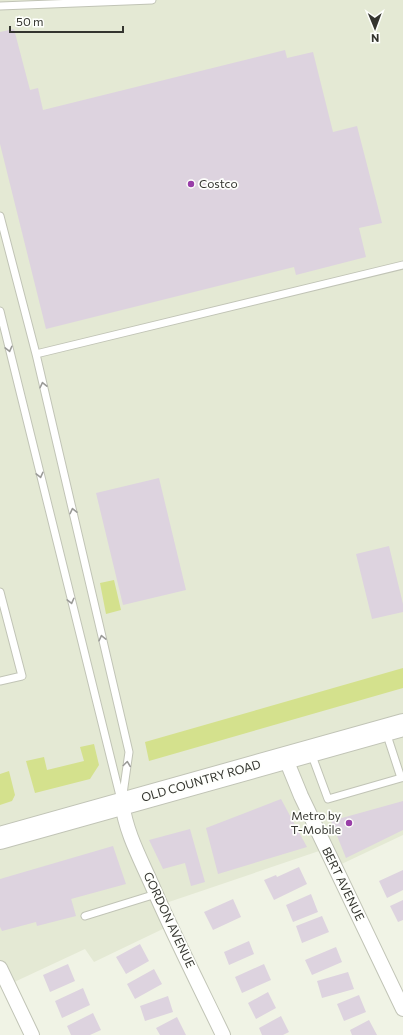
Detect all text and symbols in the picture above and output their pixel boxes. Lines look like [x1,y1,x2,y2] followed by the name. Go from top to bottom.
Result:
[10,8,123,34] scale bar
[355,8,395,48] north arrow
[16,14,44,28] text: 50 m
[371,32,379,45] text: N
[199,176,238,190] place label: Costco
[186,179,196,189] marker: Costco
[5,346,13,352] one-way arrow
[40,381,48,388] one-way arrow
[35,471,44,478] one-way arrow
[69,508,77,514] one-way arrow
[66,598,75,605] one-way arrow
[99,635,107,641] one-way arrow
[139,756,262,804] street label: OLD COUNTRY ROAD
[122,761,131,768] one-way arrow
[291,808,341,836] place label: Metro by T-Mobile
[344,818,354,828] marker: Metro by T-Mobile
[320,844,368,923] street label: BERT AVENUE
[142,869,198,970] street label: GORDON AVENUE

